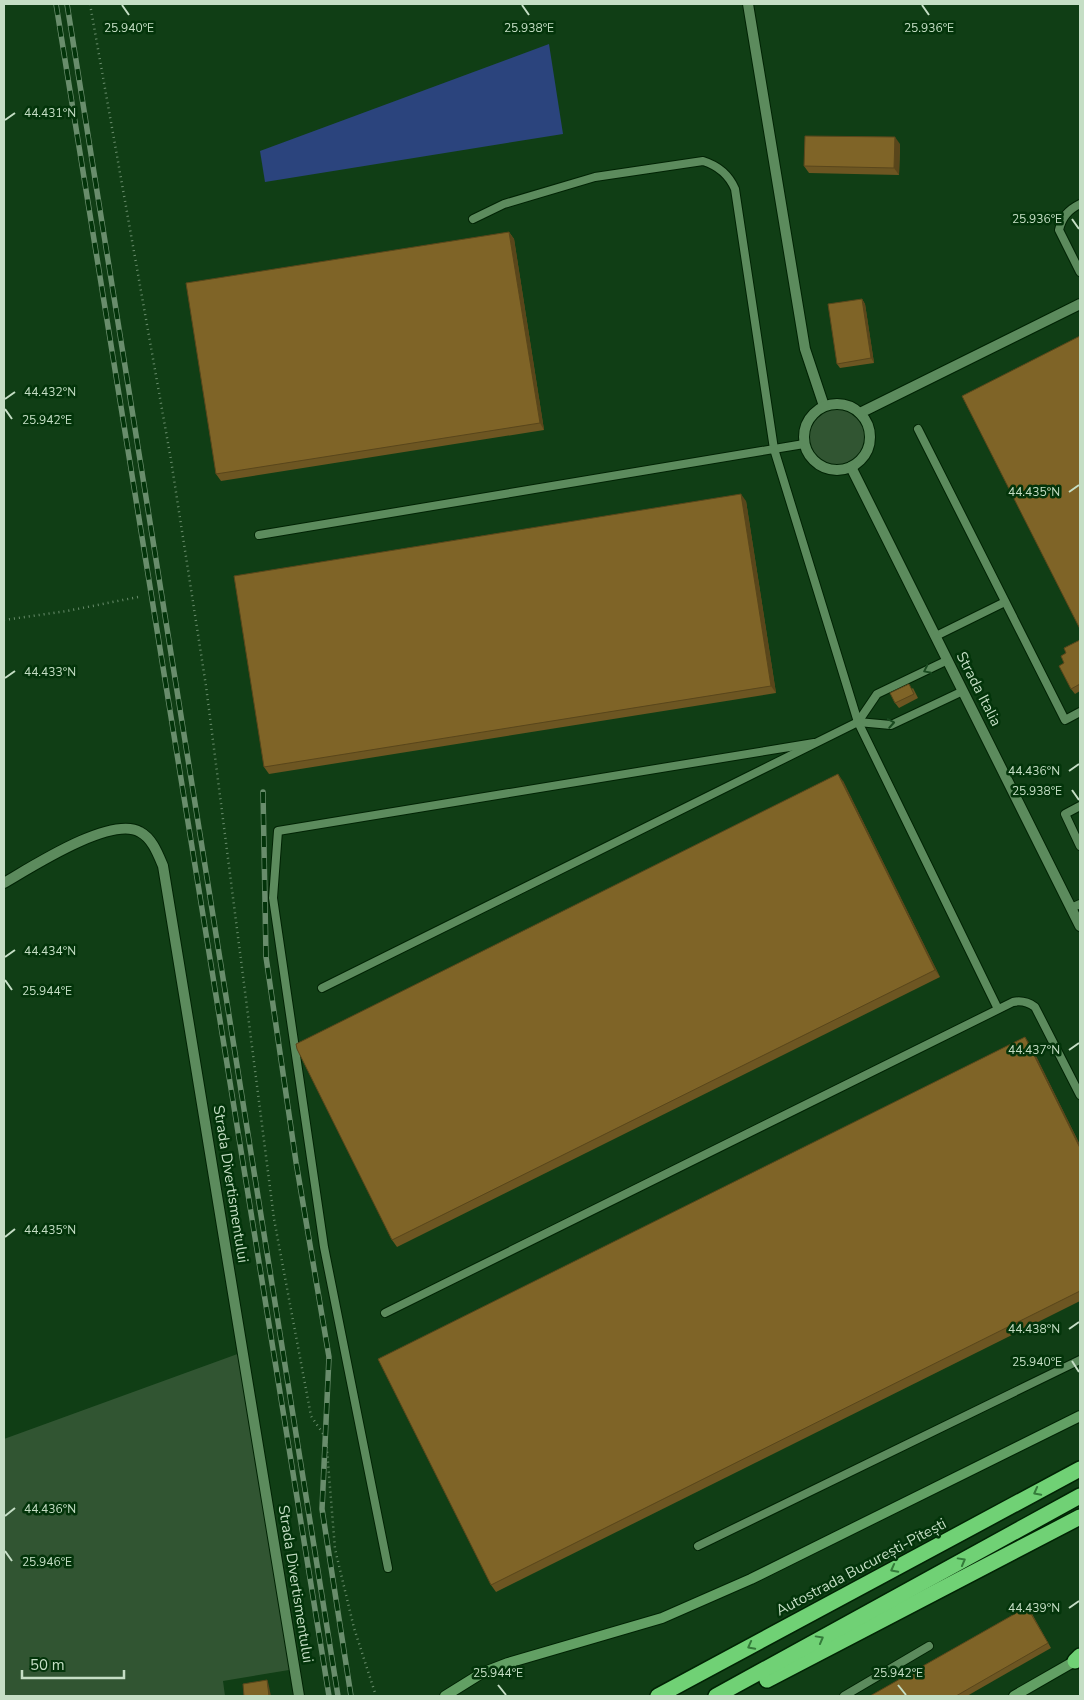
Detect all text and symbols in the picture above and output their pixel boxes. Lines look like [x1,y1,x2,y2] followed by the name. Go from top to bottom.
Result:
[104,20,154,36] text: 25.940°E
[504,20,554,36] text: 25.938°E
[904,20,954,36] text: 25.936°E
[24,105,76,121] text: 44.431°N
[1012,211,1062,227] text: 25.936°E
[24,384,76,400] text: 44.432°N
[22,412,72,428] text: 25.942°E
[1008,484,1060,500] text: 44.435°N
[952,648,1006,730] street label: Strada Italia
[24,664,76,680] text: 44.433°N
[923,664,932,674] one-way arrow
[886,718,895,728] one-way arrow
[1008,763,1060,779] text: 44.436°N
[1012,783,1062,799] text: 25.938°E
[24,943,76,959] text: 44.434°N
[22,983,72,999] text: 25.944°E
[1008,1042,1060,1058] text: 44.437°N
[209,1104,253,1264] street label: Strada Divertismentului
[24,1222,76,1238] text: 44.435°N
[1008,1321,1060,1337] text: 44.438°N
[1012,1354,1062,1370] text: 25.940°E
[1034,1486,1043,1496] one-way arrow
[24,1501,76,1517] text: 44.436°N
[274,1504,318,1664] street label: Strada Divertismentului
[772,1513,950,1621] street label: Autostrada București-Pitești
[22,1554,72,1570] text: 25.946°E
[957,1557,966,1567] one-way arrow
[891,1563,900,1573] one-way arrow
[1008,1600,1060,1616] text: 44.439°N
[814,1635,823,1645] one-way arrow
[747,1640,756,1650] one-way arrow
[22,1648,125,1680] scale bar
[30,1655,65,1675] text: 50 m
[473,1665,523,1681] text: 25.944°E
[873,1665,923,1681] text: 25.942°E

